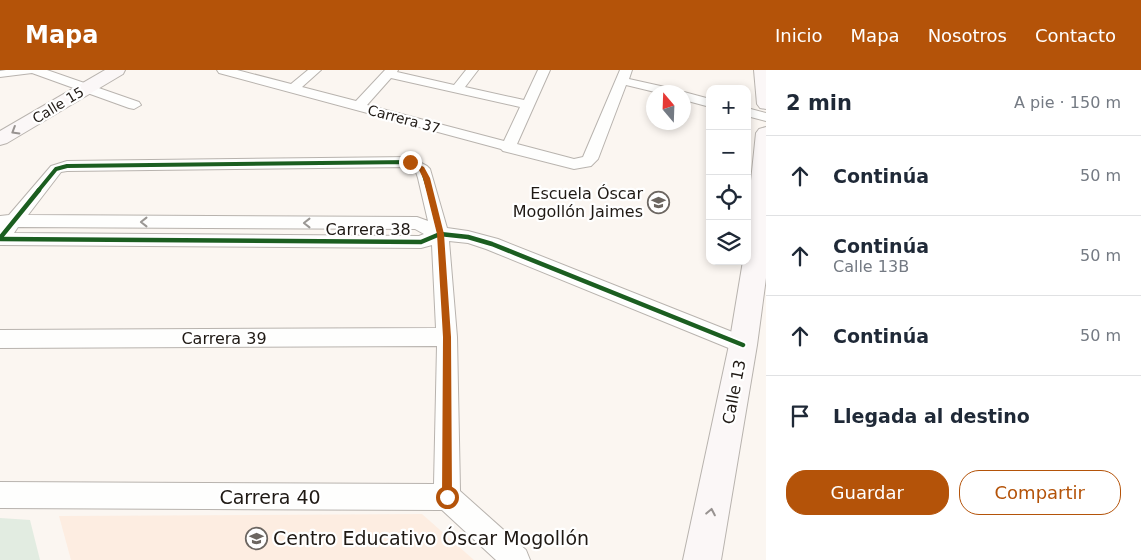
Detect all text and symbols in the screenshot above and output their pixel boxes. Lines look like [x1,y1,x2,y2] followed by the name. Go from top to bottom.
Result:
[25,21,98,49] text: Mapa
[775,25,823,46] text: Inicio
[851,25,900,46] text: Mapa
[928,25,1007,46] text: Nosotros
[1035,25,1116,46] text: Contacto
[29,83,87,127] street label: Calle 15
[646,85,691,130] north arrow
[706,85,751,265] map controls
[706,85,751,130] button: +
[786,91,852,115] text: 2 min
[1014,93,1121,112] text: A pie · 150 m
[366,102,442,136] street label: Carrera 37
[11,124,20,134] one-way arrow
[706,130,751,175] button: −
[399,151,422,174] route end
[786,162,814,190] icon: ahead
[833,165,929,187] text: Continúa
[1080,166,1121,185] text: 50 m
[706,175,751,220] button: locate
[513,184,643,221] place label: Escuela Óscar Mogollón Jaimes
[647,190,671,214] school or university icon: Escuela Óscar Mogollón Jaimes
[140,217,148,227] one-way arrow
[302,218,310,228] one-way arrow
[325,220,411,239] street label: Carrera 38
[706,220,751,265] button: layers
[833,235,929,257] text: Continúa
[786,242,814,270] icon: ahead
[1080,246,1121,265] text: 50 m
[833,257,909,276] text: Calle 13B
[786,322,814,350] icon: ahead
[833,325,929,347] text: Continúa
[1080,326,1121,345] text: 50 m
[181,329,267,348] street label: Carrera 39
[718,358,750,426] street label: Calle 13
[786,402,814,430] icon: arrive
[833,405,1030,427] text: Llegada al destino
[786,470,949,515] button: Guardar
[959,470,1121,515] button: Compartir
[219,486,321,508] street label: Carrera 40
[436,486,459,509] route start
[705,508,716,517] one-way arrow
[245,526,269,550] school or university icon: Centro Educativo Óscar Mogollón
[273,526,589,549] place label: Centro Educativo Óscar Mogollón

